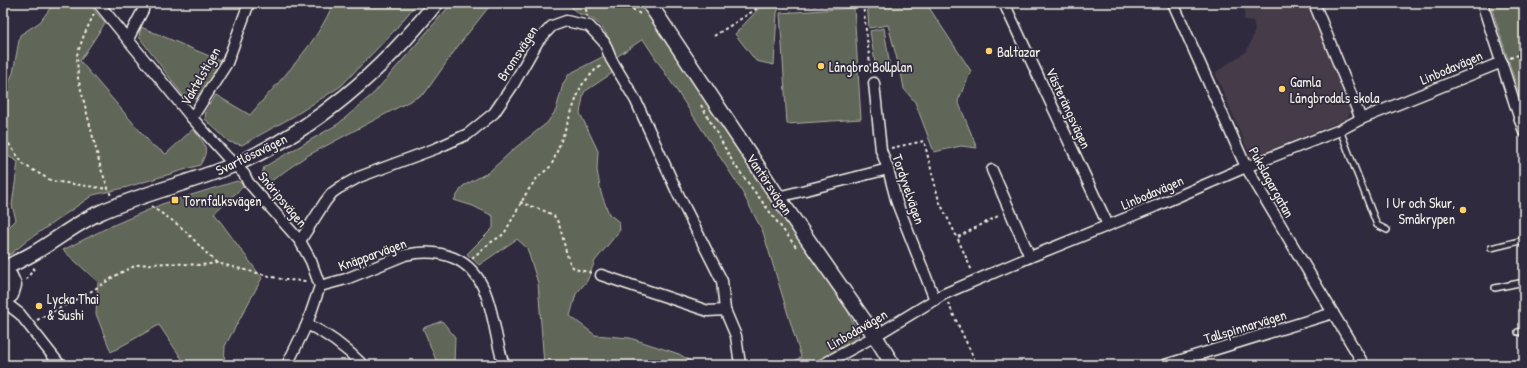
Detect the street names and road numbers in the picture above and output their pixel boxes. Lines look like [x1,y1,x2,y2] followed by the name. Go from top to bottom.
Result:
[492,22,543,85] street label: Bromsvägen
[176,43,225,109] street label: Vaktelstigen
[1417,45,1486,90] street label: Linbodavägen
[1041,64,1096,152] street label: Västerängsvägen
[212,129,290,180] street label: Svartlösavägen
[1244,143,1299,221] street label: Pukslagargatan
[742,150,797,219] street label: Vantörsvägen
[887,151,930,227] street label: Tordyvelvägen
[253,167,312,232] street label: Snöripsvägen
[1118,170,1187,215] street label: Linbodavägen
[335,233,409,276] street label: Knäpparvägen
[824,304,891,355] street label: Linbodavägen
[1201,304,1289,349] street label: Tallspinnarvägen

